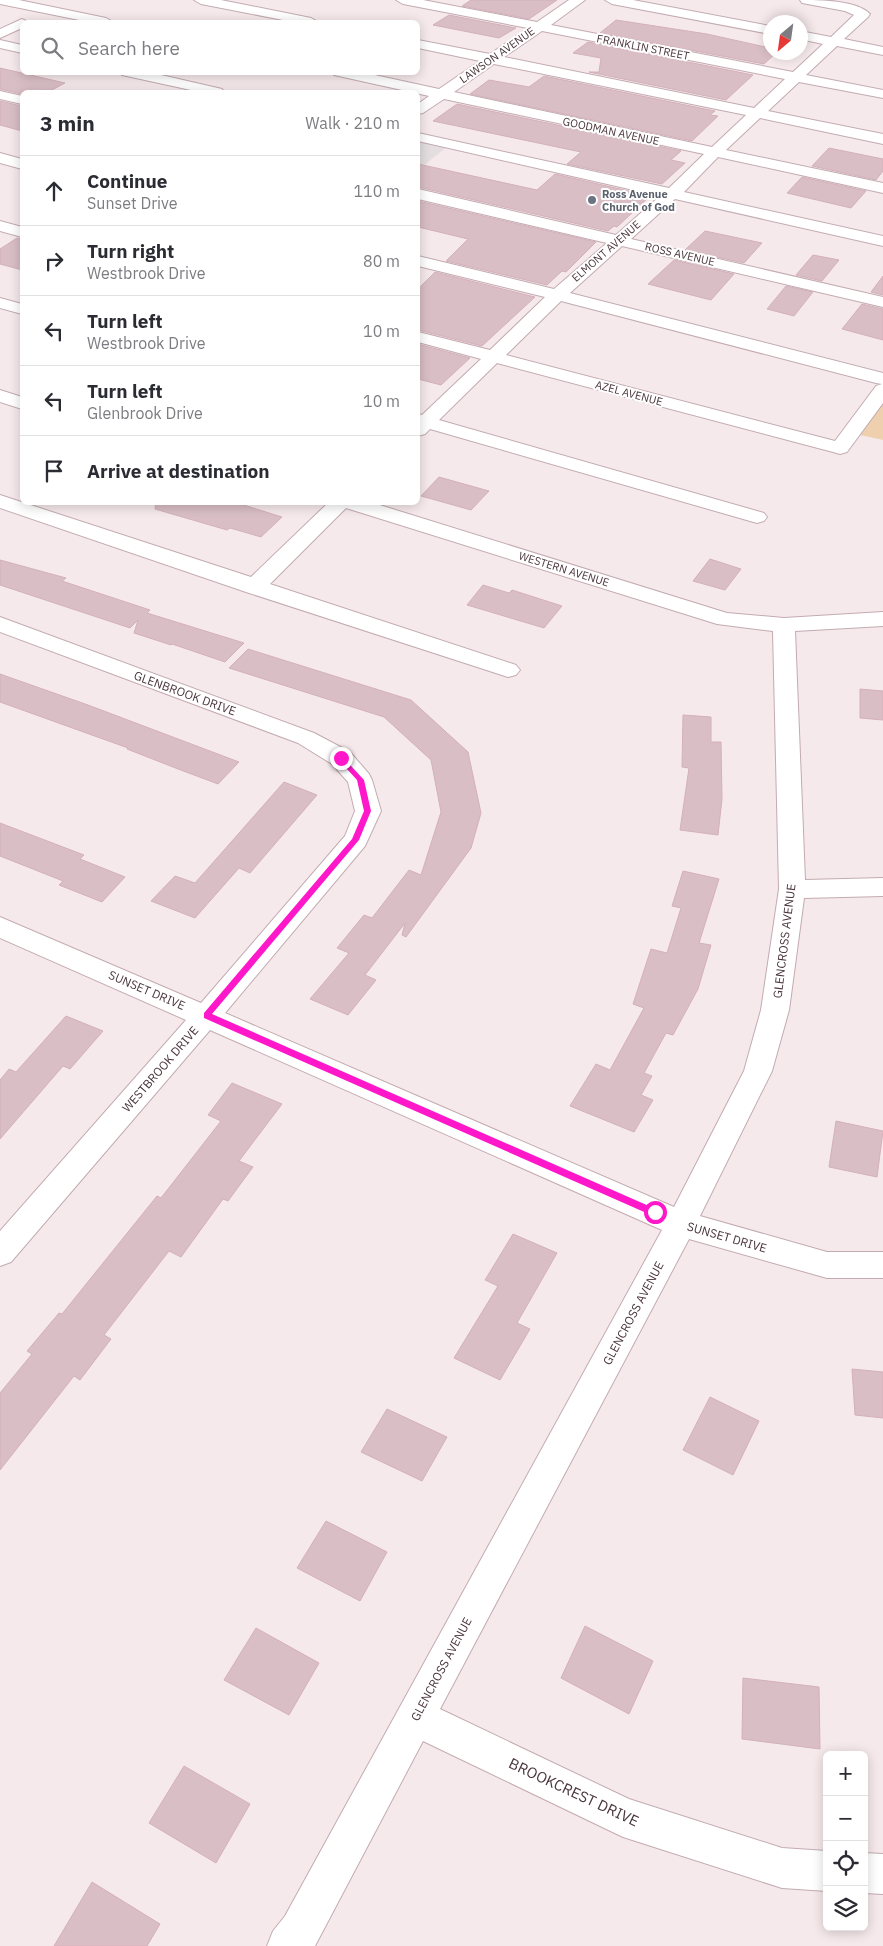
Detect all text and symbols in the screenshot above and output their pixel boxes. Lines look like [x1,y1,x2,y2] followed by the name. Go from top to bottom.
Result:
[763,15,808,60] north arrow
[20,20,420,75] search box
[457,24,537,86] street label: LAWSON AVENUE
[596,31,691,63] street label: FRANKLIN STREET
[38,34,66,62] icon: search
[78,36,180,60] text: Search here
[40,109,95,137] text: 3 min
[305,113,400,133] text: Walk · 210 m
[561,114,661,148] street label: GOODMAN AVENUE
[87,169,167,193] text: Continue
[40,177,68,205] icon: ahead
[353,181,400,201] text: 110 m
[602,187,675,214] place label: Ross Avenue Church of God
[87,193,178,213] text: Sunset Drive
[586,194,598,206] marker: Ross Avenue Church of God
[569,217,643,285] street label: ELMONT AVENUE
[87,239,174,263] text: Turn right
[644,239,716,269] street label: ROSS AVENUE
[40,247,68,275] icon: right
[363,251,400,271] text: 80 m
[87,263,205,283] text: Westbrook Drive
[87,309,163,333] text: Turn left
[40,317,68,345] icon: left
[363,321,400,341] text: 10 m
[87,333,205,353] text: Westbrook Drive
[594,377,664,409] street label: AZEL AVENUE
[87,379,163,403] text: Turn left
[40,387,68,415] icon: left
[363,391,400,411] text: 10 m
[87,403,203,423] text: Glenbrook Drive
[40,457,68,485] icon: arrive
[87,459,270,483] text: Arrive at destination
[517,549,611,589] street label: WESTERN AVENUE
[132,668,238,718] street label: GLENBROOK DRIVE
[330,747,353,770] route end
[770,883,798,999] street label: GLENCROSS AVENUE
[106,967,188,1013] street label: SUNSET DRIVE
[119,1023,201,1115] street label: WESTBROOK DRIVE
[644,1201,667,1224] route start
[685,1218,769,1256] street label: SUNSET DRIVE
[599,1259,667,1367] street label: GLENCROSS AVENUE
[407,1615,475,1723] street label: GLENCROSS AVENUE
[823,1751,868,1931] map controls
[823,1751,868,1796] button: +
[506,1753,642,1831] street label: BROOKCREST DRIVE
[823,1796,868,1841] button: −
[823,1841,868,1886] button: locate
[823,1886,868,1931] button: layers

